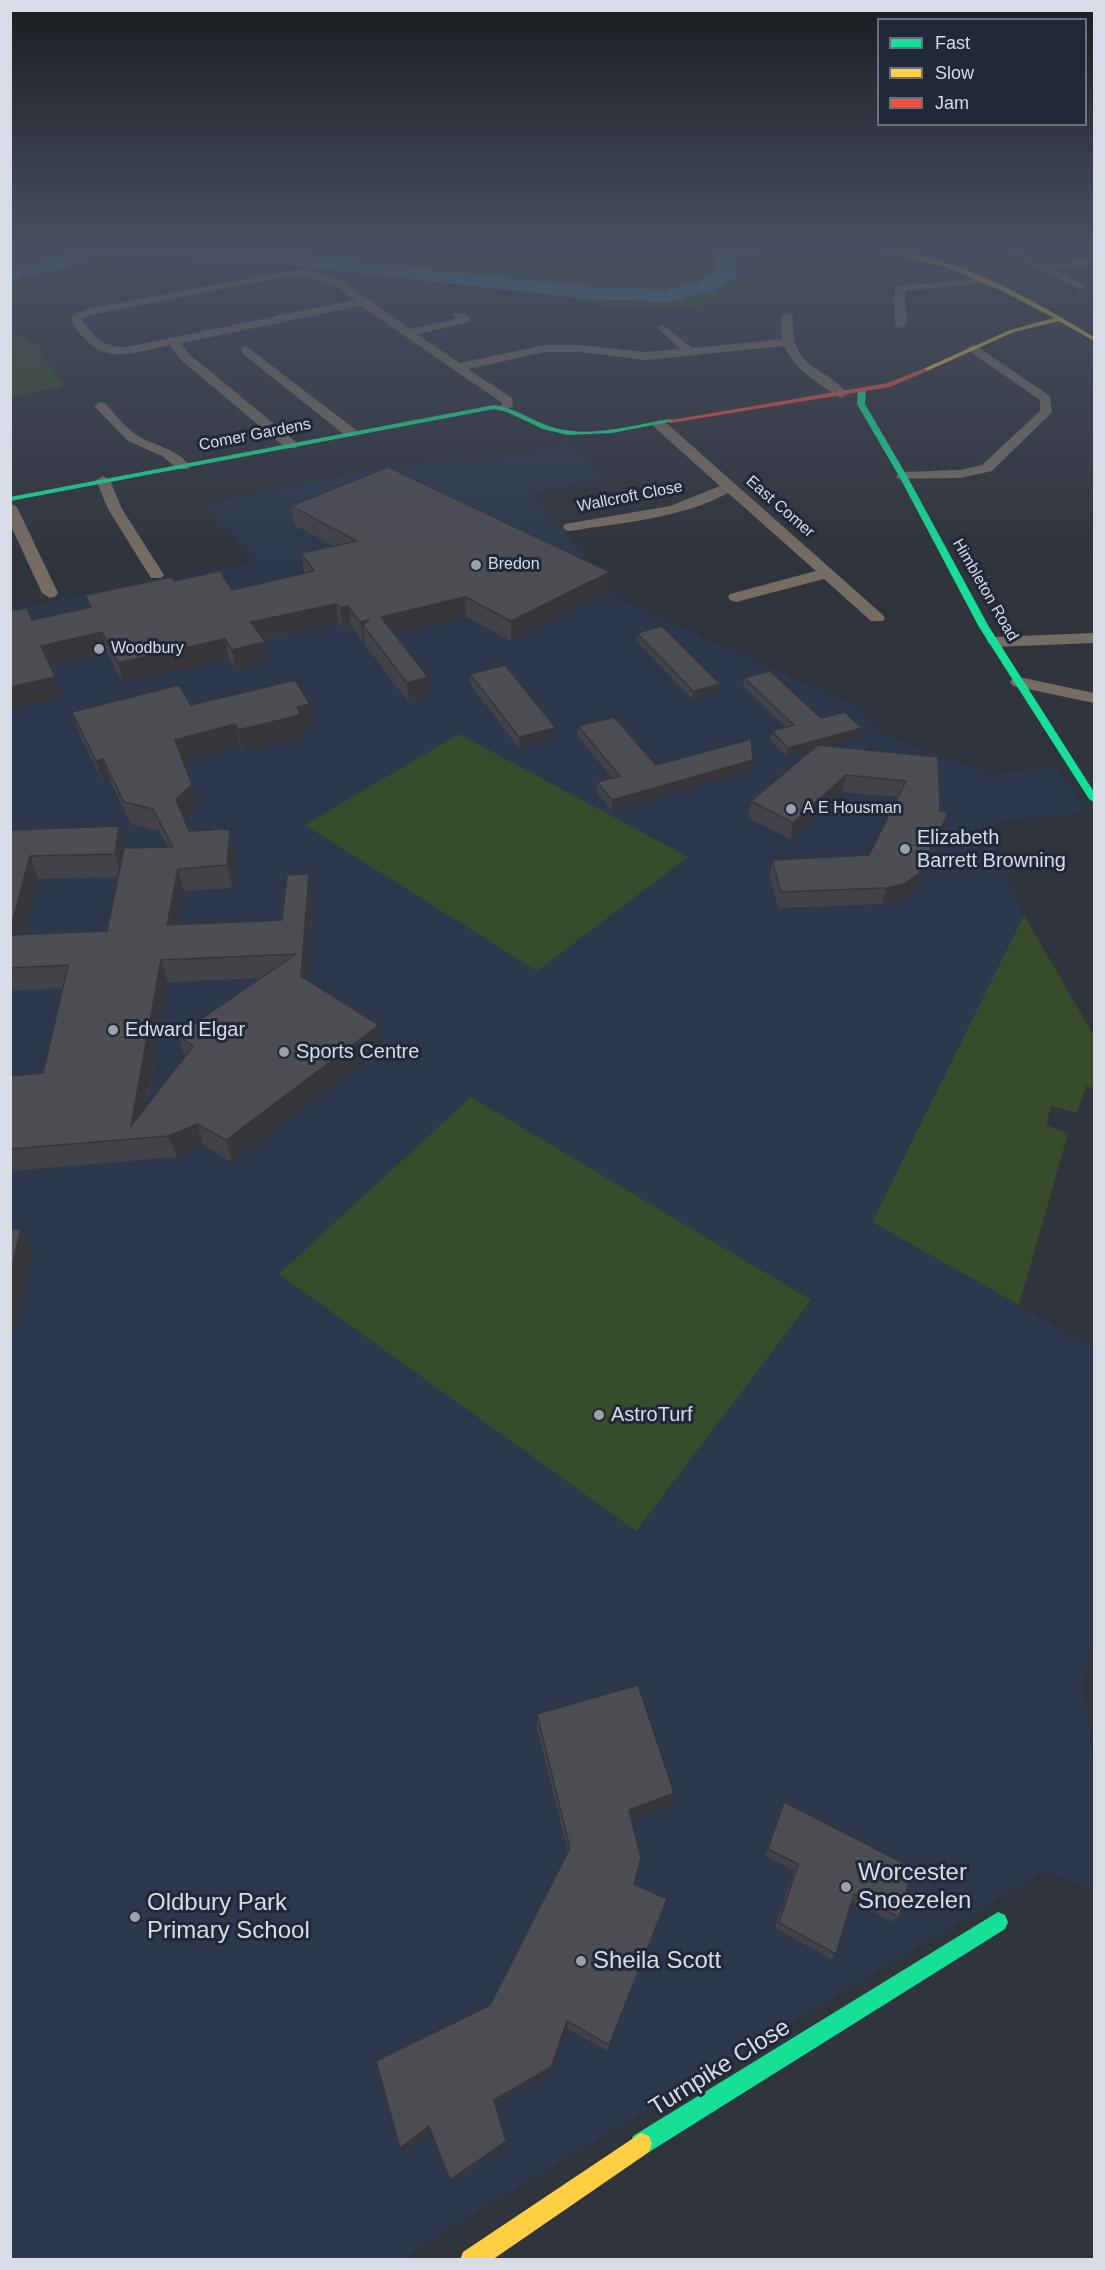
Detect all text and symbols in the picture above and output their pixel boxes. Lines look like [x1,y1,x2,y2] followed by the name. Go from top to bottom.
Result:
[877,18,1087,126] legend
[935,33,970,53] text: Fast
[935,63,974,83] text: Slow
[935,93,969,113] text: Jam
[197,415,313,455] street label: Comer Gardens
[742,472,818,542] street label: East Comer
[576,477,684,517] street label: Wallcroft Close
[948,536,1022,644] street label: Himbleton Road
[488,555,540,575] place label: Bredon
[469,558,483,572] marker: Bredon
[111,639,184,659] place label: Woodbury
[92,642,106,656] marker: Woodbury
[803,799,902,819] place label: A E Housman
[784,802,798,816] marker: A E Housman
[917,826,1066,873] place label: Elizabeth Barrett Browning
[898,842,912,856] marker: Elizabeth Barrett Browning
[125,1018,245,1042] place label: Edward Elgar
[106,1023,120,1037] marker: Edward Elgar
[296,1040,419,1064] place label: Sports Centre
[277,1045,291,1059] marker: Sports Centre
[611,1403,692,1427] place label: AstroTurf
[592,1408,606,1422] marker: AstroTurf
[858,1859,971,1915] place label: Worcester Snoezelen
[839,1880,853,1894] marker: Worcester Snoezelen
[147,1889,310,1945] place label: Oldbury Park Primary School
[128,1910,142,1924] marker: Oldbury Park Primary School
[593,1947,721,1975] place label: Sheila Scott
[574,1954,588,1968] marker: Sheila Scott
[644,2013,796,2123] street label: Turnpike Close

